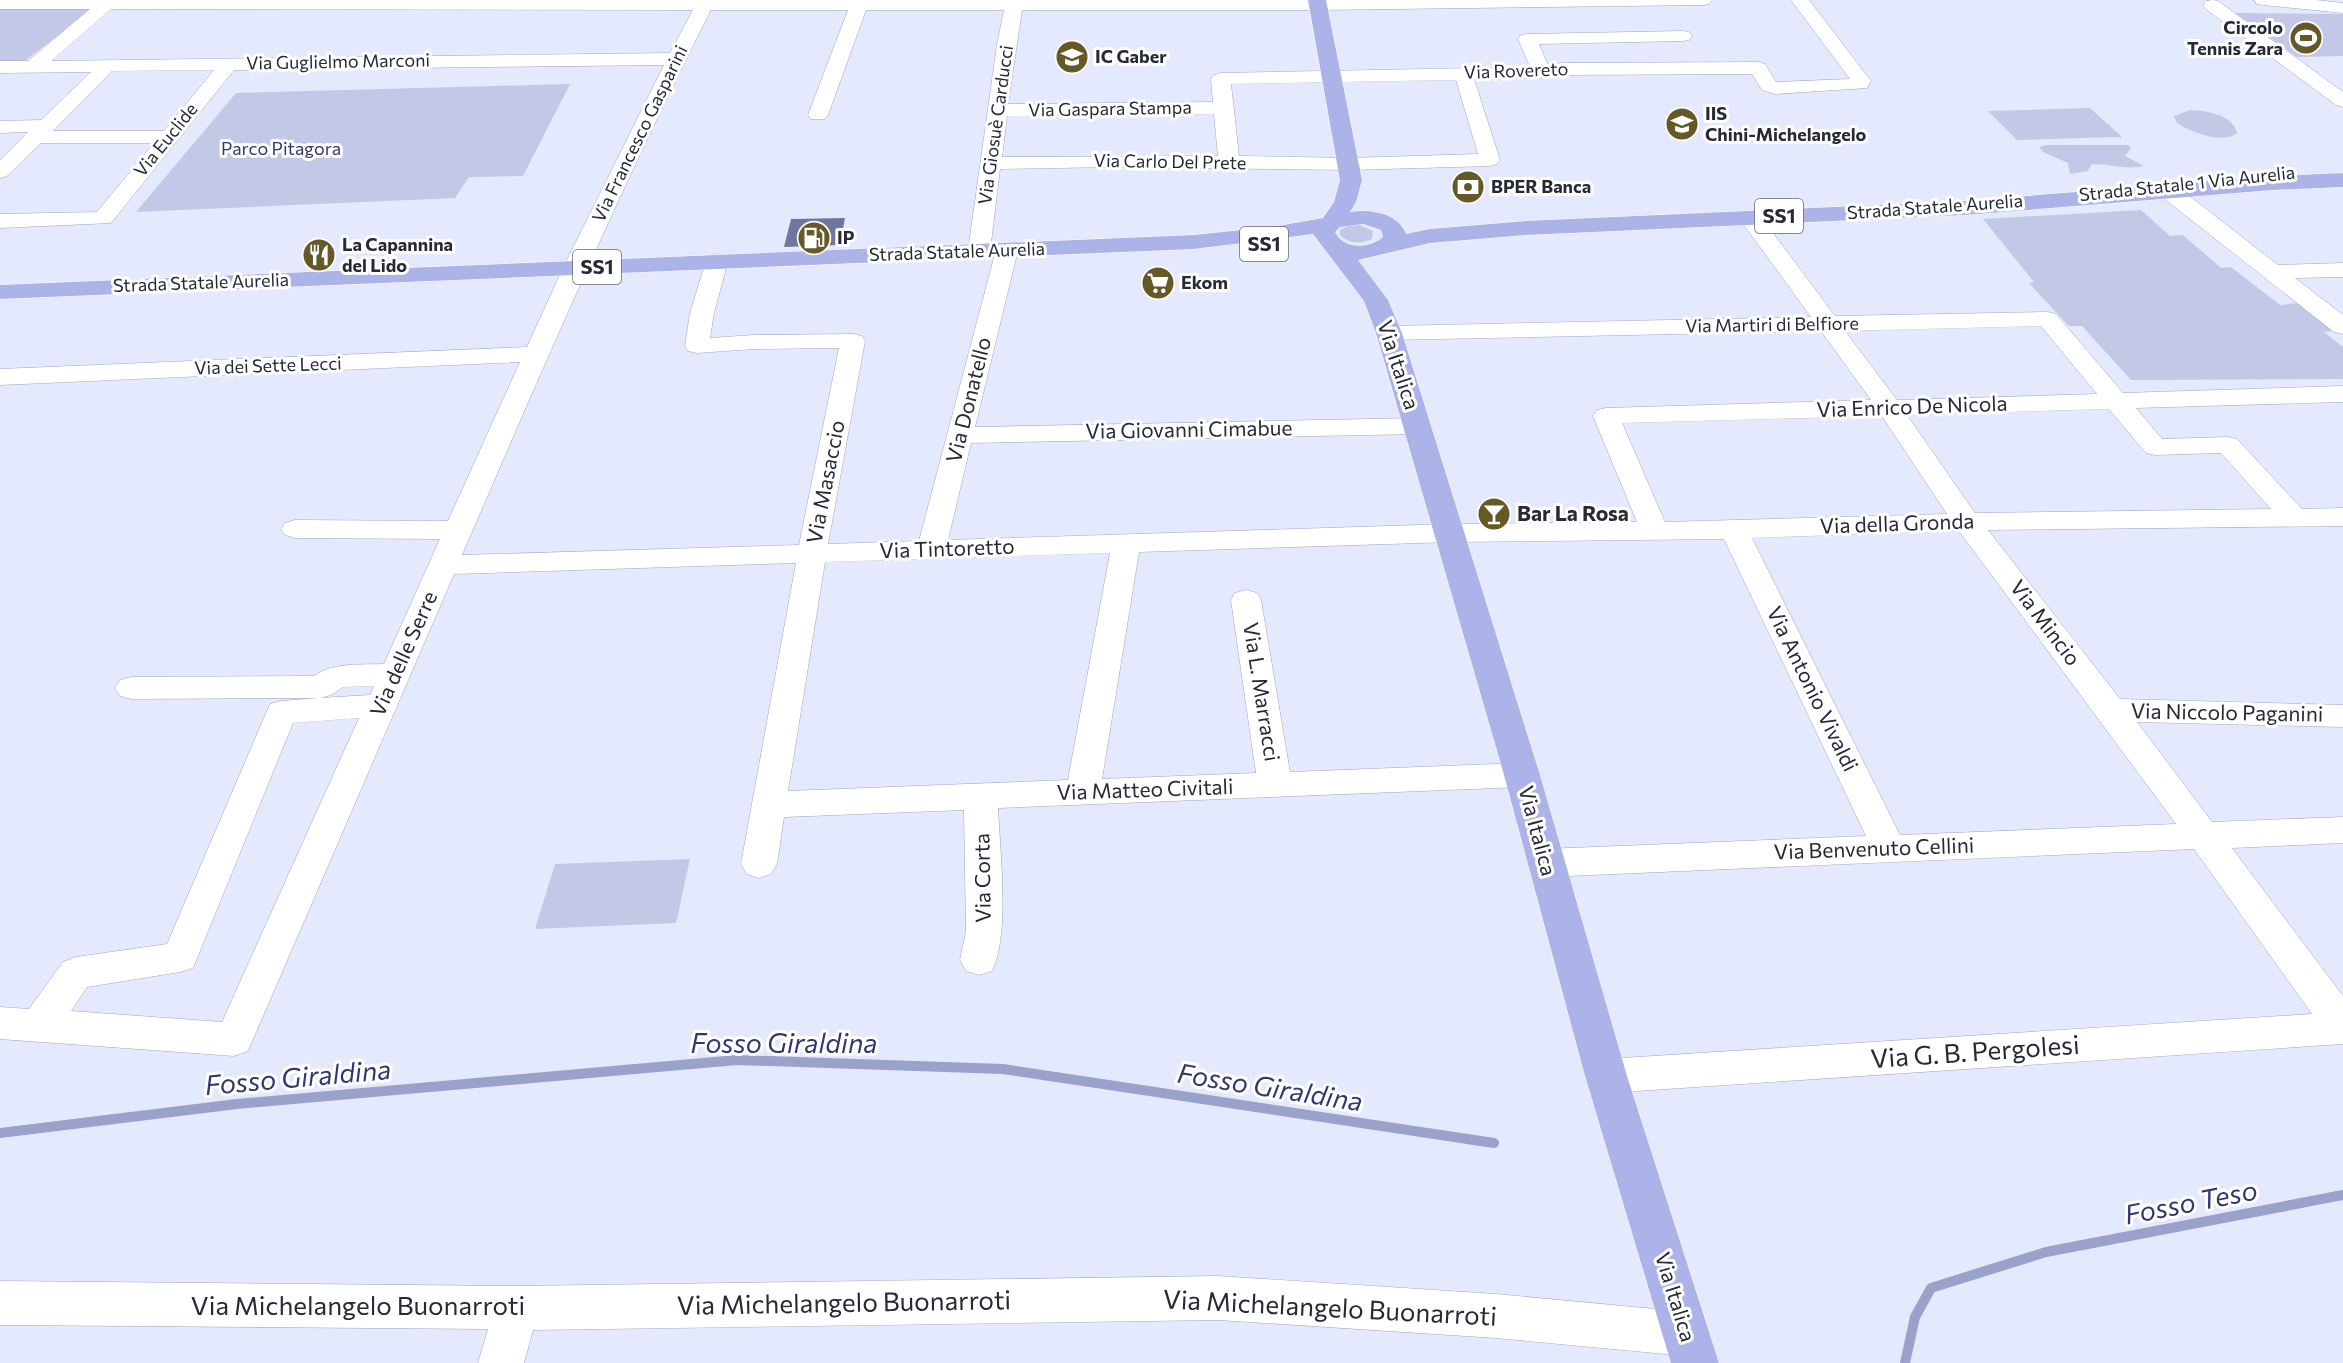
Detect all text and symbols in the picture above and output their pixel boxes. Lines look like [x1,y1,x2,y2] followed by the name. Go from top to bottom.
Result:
[2187,16,2283,59] place label: Circolo Tennis Zara
[2288,20,2324,56] sports icon: Circolo Tennis Zara
[1054,39,1090,75] school or university icon: IC Gaber
[587,42,691,226] street label: Via Francesco Gasparini
[973,44,1017,206] street label: Via Giosuè Carducci
[1095,45,1167,67] place label: IC Gaber
[246,48,430,74] street label: Via Guglielmo Marconi
[1463,57,1569,83] street label: Via Rovereto
[1028,96,1192,120] street label: Via Gaspara Stampa
[129,98,202,181] street label: Via Euclide
[1705,102,1867,145] place label: IIS Chini-Michelangelo
[1664,106,1700,142] school or university icon: IIS Chini-Michelangelo
[221,137,341,159] park label: Parco Pitagora
[1094,149,1247,173] street label: Via Carlo Del Prete
[2078,161,2296,205] street label: Strada Statale 1 Via Aurelia
[1450,169,1486,205] bank icon: BPER Banca
[1491,175,1591,197] place label: BPER Banca
[1846,189,2024,223] street label: Strada Statale Aurelia
[1755,199,1803,233] road number: SS1
[796,220,832,256] fuel station icon: IP
[837,226,855,248] place label: IP
[1240,227,1288,261] road number: SS1
[342,233,453,276] place label: La Capannina del Lido
[301,237,337,273] restaurant icon: La Capannina del Lido
[869,237,1045,265] street label: Strada Statale Aurelia
[573,250,621,284] road number: SS1
[1140,265,1176,301] supermarket icon: Ekom
[113,268,289,296] street label: Strada Statale Aurelia
[1181,271,1228,293] place label: Ekom
[1685,311,1859,337] street label: Via Martiri di Belfiore
[1373,317,1426,412] street label: Via Italica
[940,334,995,465] street label: Via Donatello
[194,351,342,379] street label: Via dei Sette Lecci
[1816,390,2008,421] street label: Via Enrico De Nicola
[1085,414,1293,443] street label: Via Giovanni Cimabue
[800,418,849,545] street label: Via Masaccio
[1476,496,1512,532] bar icon: Bar La Rosa
[1517,500,1629,525] place label: Bar La Rosa
[1819,507,1975,538] street label: Via della Gronda
[879,533,1015,562] street label: Via Tintoretto
[2006,574,2086,670] street label: Via Mincio
[364,587,441,720] street label: Via delle Serre
[1763,602,1864,775] street label: Via Antonio Vivaldi
[1239,620,1286,763] street label: Via L. Marracci
[2131,697,2323,726] street label: Via Niccolo Paganini
[1056,773,1234,804] street label: Via Matteo Civitali
[1514,783,1562,878] street label: Via Italica
[1773,832,1975,863] street label: Via Benvenuto Cellini
[968,833,995,923] street label: Via Corta
[691,1026,877,1059] water label: Fosso Giraldina
[1869,1028,2080,1073] street label: Via G. B. Pergolesi
[203,1052,392,1101] water label: Fosso Giraldina
[1175,1056,1365,1117] water label: Fosso Giraldina
[2122,1173,2260,1231] water label: Fosso Teso
[1651,1249,1702,1344] street label: Via Italica
[1162,1282,1498,1331] street label: Via Michelangelo Buonarroti
[677,1283,1011,1320] street label: Via Michelangelo Buonarroti
[191,1289,525,1320] street label: Via Michelangelo Buonarroti

